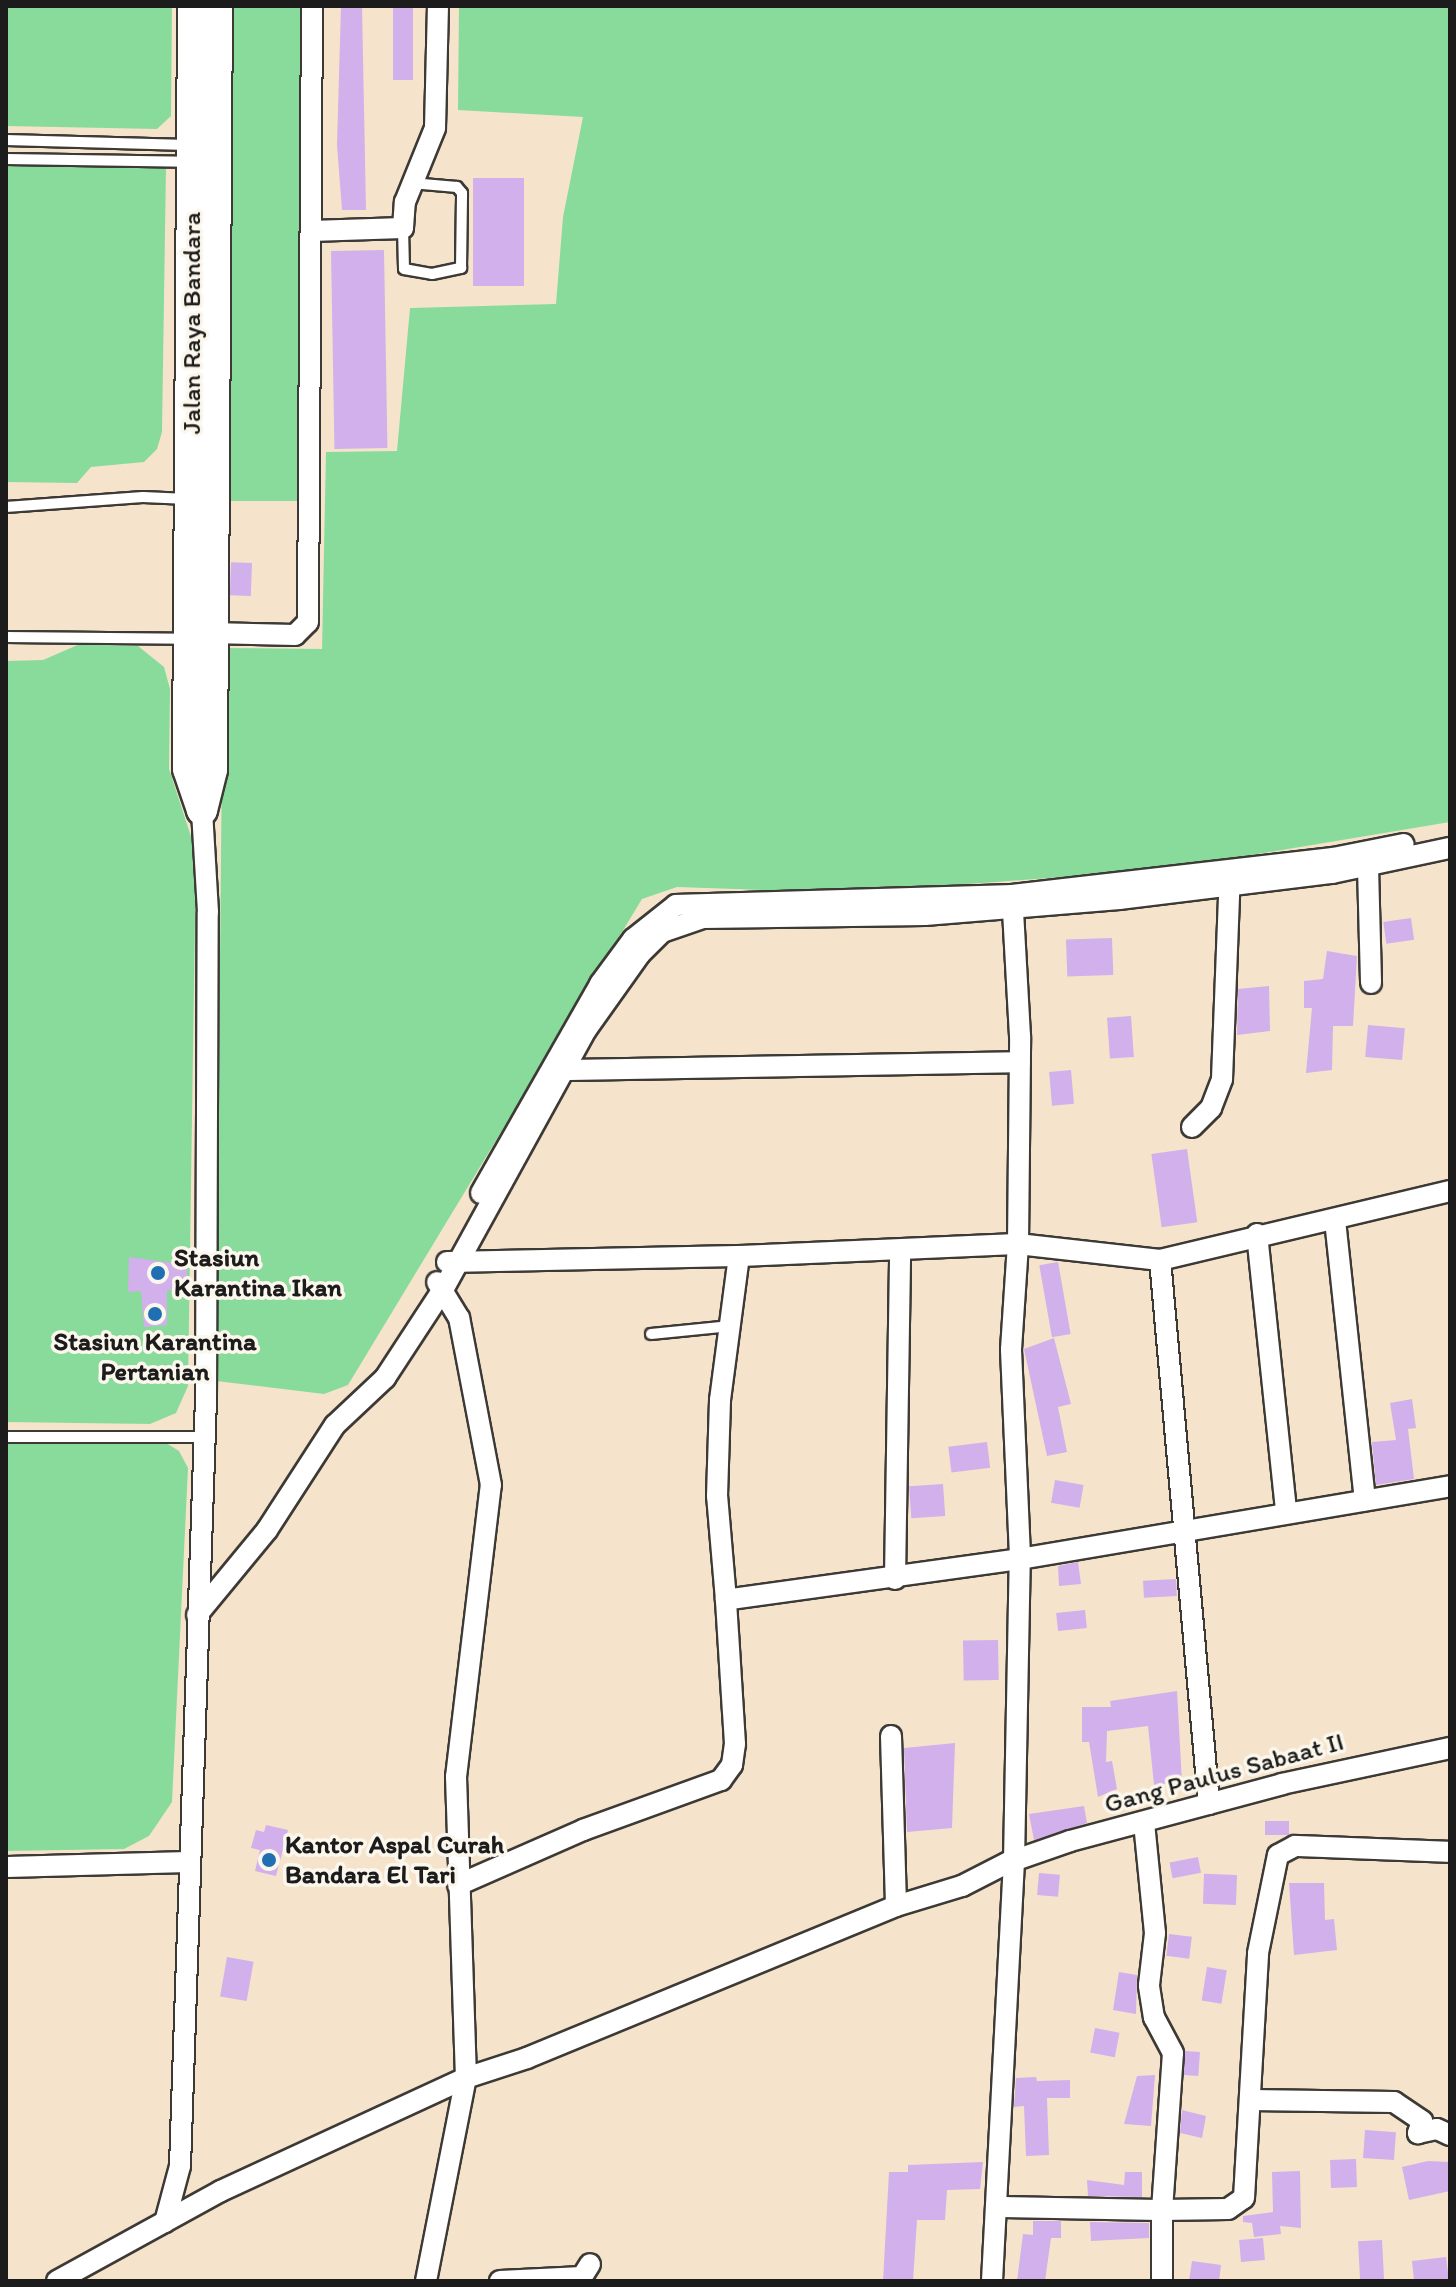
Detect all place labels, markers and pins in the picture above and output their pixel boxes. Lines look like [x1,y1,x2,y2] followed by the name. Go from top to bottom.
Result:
[174,1242,342,1304] place label: Stasiun Karantina Ikan
[149,1264,167,1282] marker: Stasiun Karantina Ikan
[146,1305,164,1323] marker: Stasiun Karantina Pertanian
[54,1326,256,1388] place label: Stasiun Karantina Pertanian
[285,1829,504,1890] place label: Kantor Aspal Curah Bandara El Tari
[260,1851,278,1869] marker: Kantor Aspal Curah Bandara El Tari

